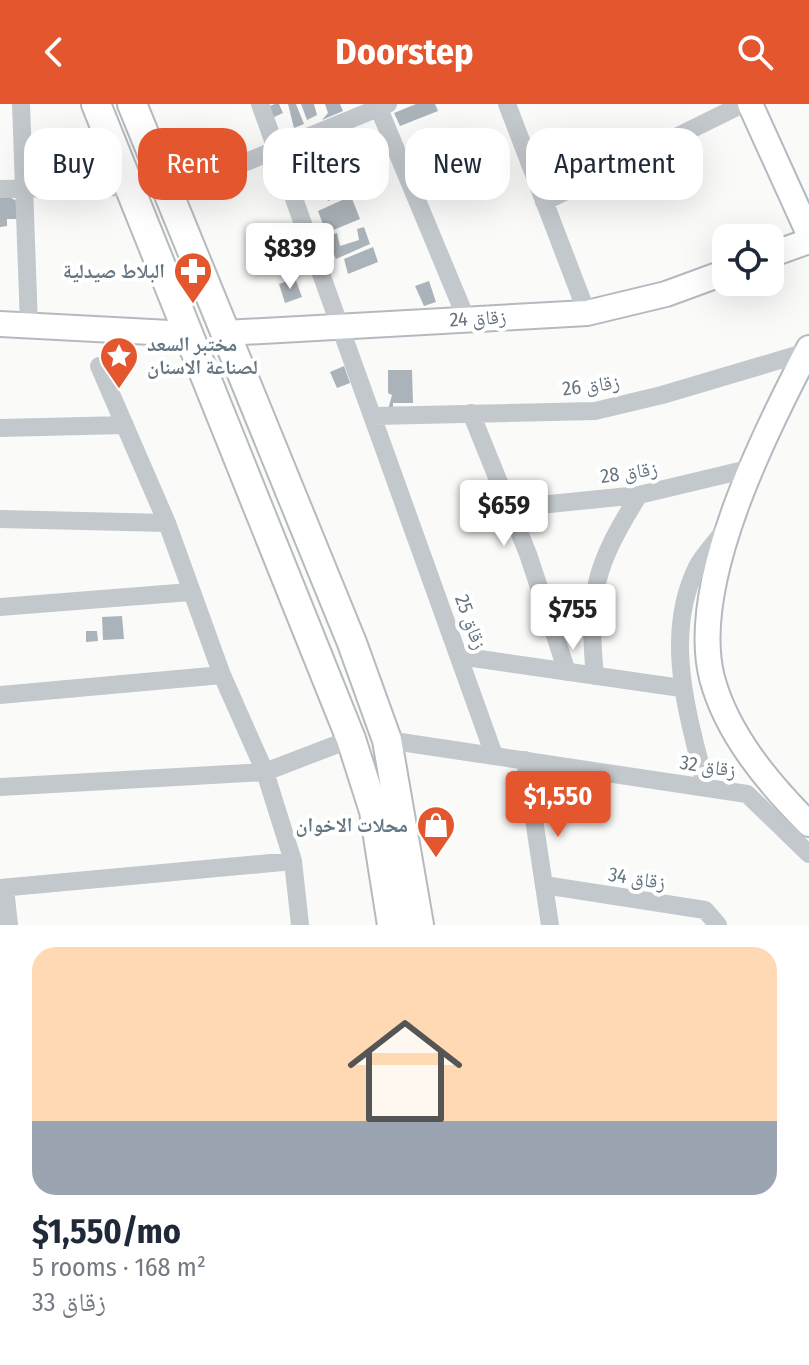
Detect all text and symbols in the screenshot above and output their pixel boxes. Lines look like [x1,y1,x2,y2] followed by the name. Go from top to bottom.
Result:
[32,30,76,74] icon: back
[335,30,474,74] text: Doorstep
[733,30,777,74] icon: search
[24,128,122,200] chip: Buy
[138,128,247,200] chip: Rent
[263,128,389,200] chip: Filters
[405,128,510,200] chip: New
[526,128,703,200] chip: Apartment
[243,223,337,291] pin: $839
[712,224,784,296] map controls
[712,224,784,296] button: locate
[264,233,316,264] text: $839
[172,250,214,305] pharmacy icon: البلاط صيدلية
[63,259,165,283] place label: البلاط صيدلية
[449,305,507,331] street label: زقاق 24
[147,332,258,379] place label: مختبر السعد لصناعة الاسنان
[98,335,140,390] place icon: مختبر السعد لصناعة الاسنان
[561,370,621,400] street label: زقاق 26
[599,456,659,488] street label: زقاق 28
[457,480,551,548] pin: $659
[478,490,530,521] text: $659
[526,584,620,652] pin: $755
[450,591,492,653] street label: زقاق 25
[549,594,597,625] text: $755
[678,750,738,782] street label: زقاق 32
[493,771,623,839] pin: $1,550
[524,781,592,812] text: $1,550
[415,804,457,859] shop icon: محلات الاخوان
[295,813,408,837] place label: محلات الاخوان
[607,862,667,894] street label: زقاق 34
[333,999,477,1143] icon: home
[32,1211,181,1252] text: $1,550/mo
[32,1252,206,1283] text: 5 rooms · 168 m²
[32,1287,106,1318] text: زقاق 33

